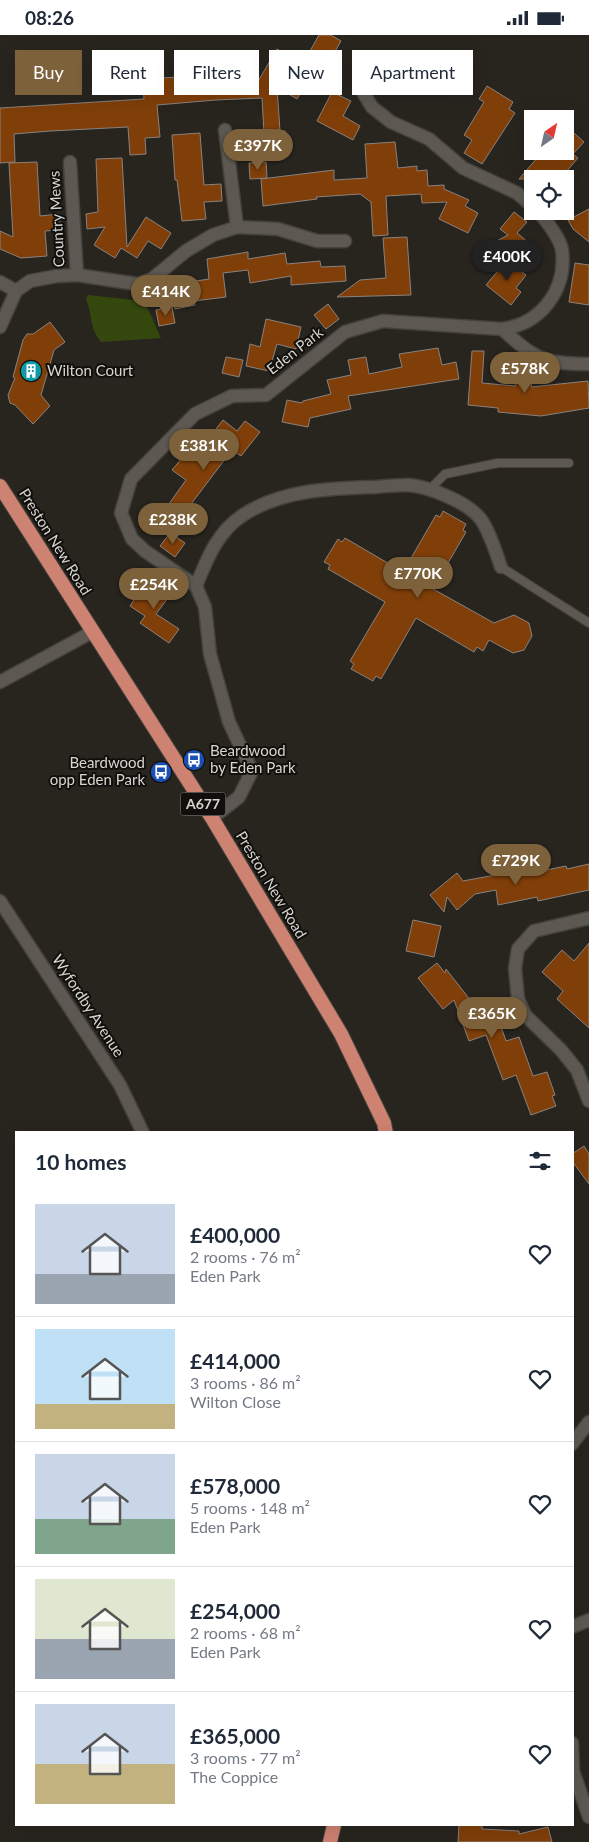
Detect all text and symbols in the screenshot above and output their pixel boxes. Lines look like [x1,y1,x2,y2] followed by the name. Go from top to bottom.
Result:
[25,6,74,29] text: 08:26
[15,50,82,95] chip: Buy
[92,50,164,95] chip: Rent
[174,50,259,95] chip: Filters
[269,50,342,95] chip: New
[352,50,473,95] chip: Apartment
[524,110,574,160] north arrow
[524,110,574,220] map controls
[223,129,293,171] pin: £397K
[234,135,282,154] text: £397K
[44,170,68,268] street label: Country Mews
[524,170,574,220] button: locate
[472,239,542,282] pin: £400K
[483,246,531,265] text: £400K
[131,275,201,317] pin: £414K
[142,281,190,300] text: £414K
[263,323,326,378] street label: Eden Park
[490,351,560,394] pin: £578K
[501,358,549,377] text: £578K
[19,359,43,383] building icon: Wilton Court
[47,361,134,379] place label: Wilton Court
[169,429,239,471] pin: £381K
[180,435,228,454] text: £381K
[16,485,96,598] street label: Preston New Road
[138,503,208,545] pin: £238K
[149,509,197,528] text: £238K
[383,557,453,599] pin: £770K
[394,563,442,582] text: £770K
[119,567,189,610] pin: £254K
[130,574,178,593] text: £254K
[210,741,296,776] place label: Beardwood by Eden Park
[182,748,206,772] bus stop icon: Beardwood by Eden Park
[50,753,145,788] place label: Beardwood opp Eden Park
[149,760,173,784] bus stop icon: Beardwood opp Eden Park
[180,793,226,816] road number: A677
[233,828,311,941] street label: Preston New Road
[481,843,551,886] pin: £729K
[492,850,540,869] text: £729K
[49,951,129,1060] street label: Wyfordby Avenue
[457,997,527,1039] pin: £365K
[468,1003,516,1022] text: £365K
[526,1147,554,1175] icon: filters
[35,1149,126,1174] text: 10 homes
[190,1222,280,1247] text: £400,000
[75,1224,135,1284] icon: home
[526,1240,554,1268] icon: heart
[190,1247,301,1266] text: 2 rooms · 76 m²
[190,1266,261,1285] text: Eden Park
[190,1348,280,1373] text: £414,000
[75,1349,135,1409] icon: home
[526,1365,554,1393] icon: heart
[190,1373,301,1392] text: 3 rooms · 86 m²
[190,1392,281,1411] text: Wilton Close
[190,1473,280,1498] text: £578,000
[75,1474,135,1534] icon: home
[526,1490,554,1518] icon: heart
[190,1498,310,1517] text: 5 rooms · 148 m²
[190,1517,261,1536] text: Eden Park
[190,1598,280,1623] text: £254,000
[75,1599,135,1659] icon: home
[526,1615,554,1643] icon: heart
[190,1623,301,1642] text: 2 rooms · 68 m²
[190,1642,261,1661] text: Eden Park
[190,1723,280,1748] text: £365,000
[75,1724,135,1784] icon: home
[526,1740,554,1768] icon: heart
[190,1748,301,1767] text: 3 rooms · 77 m²
[190,1767,278,1786] text: The Coppice

